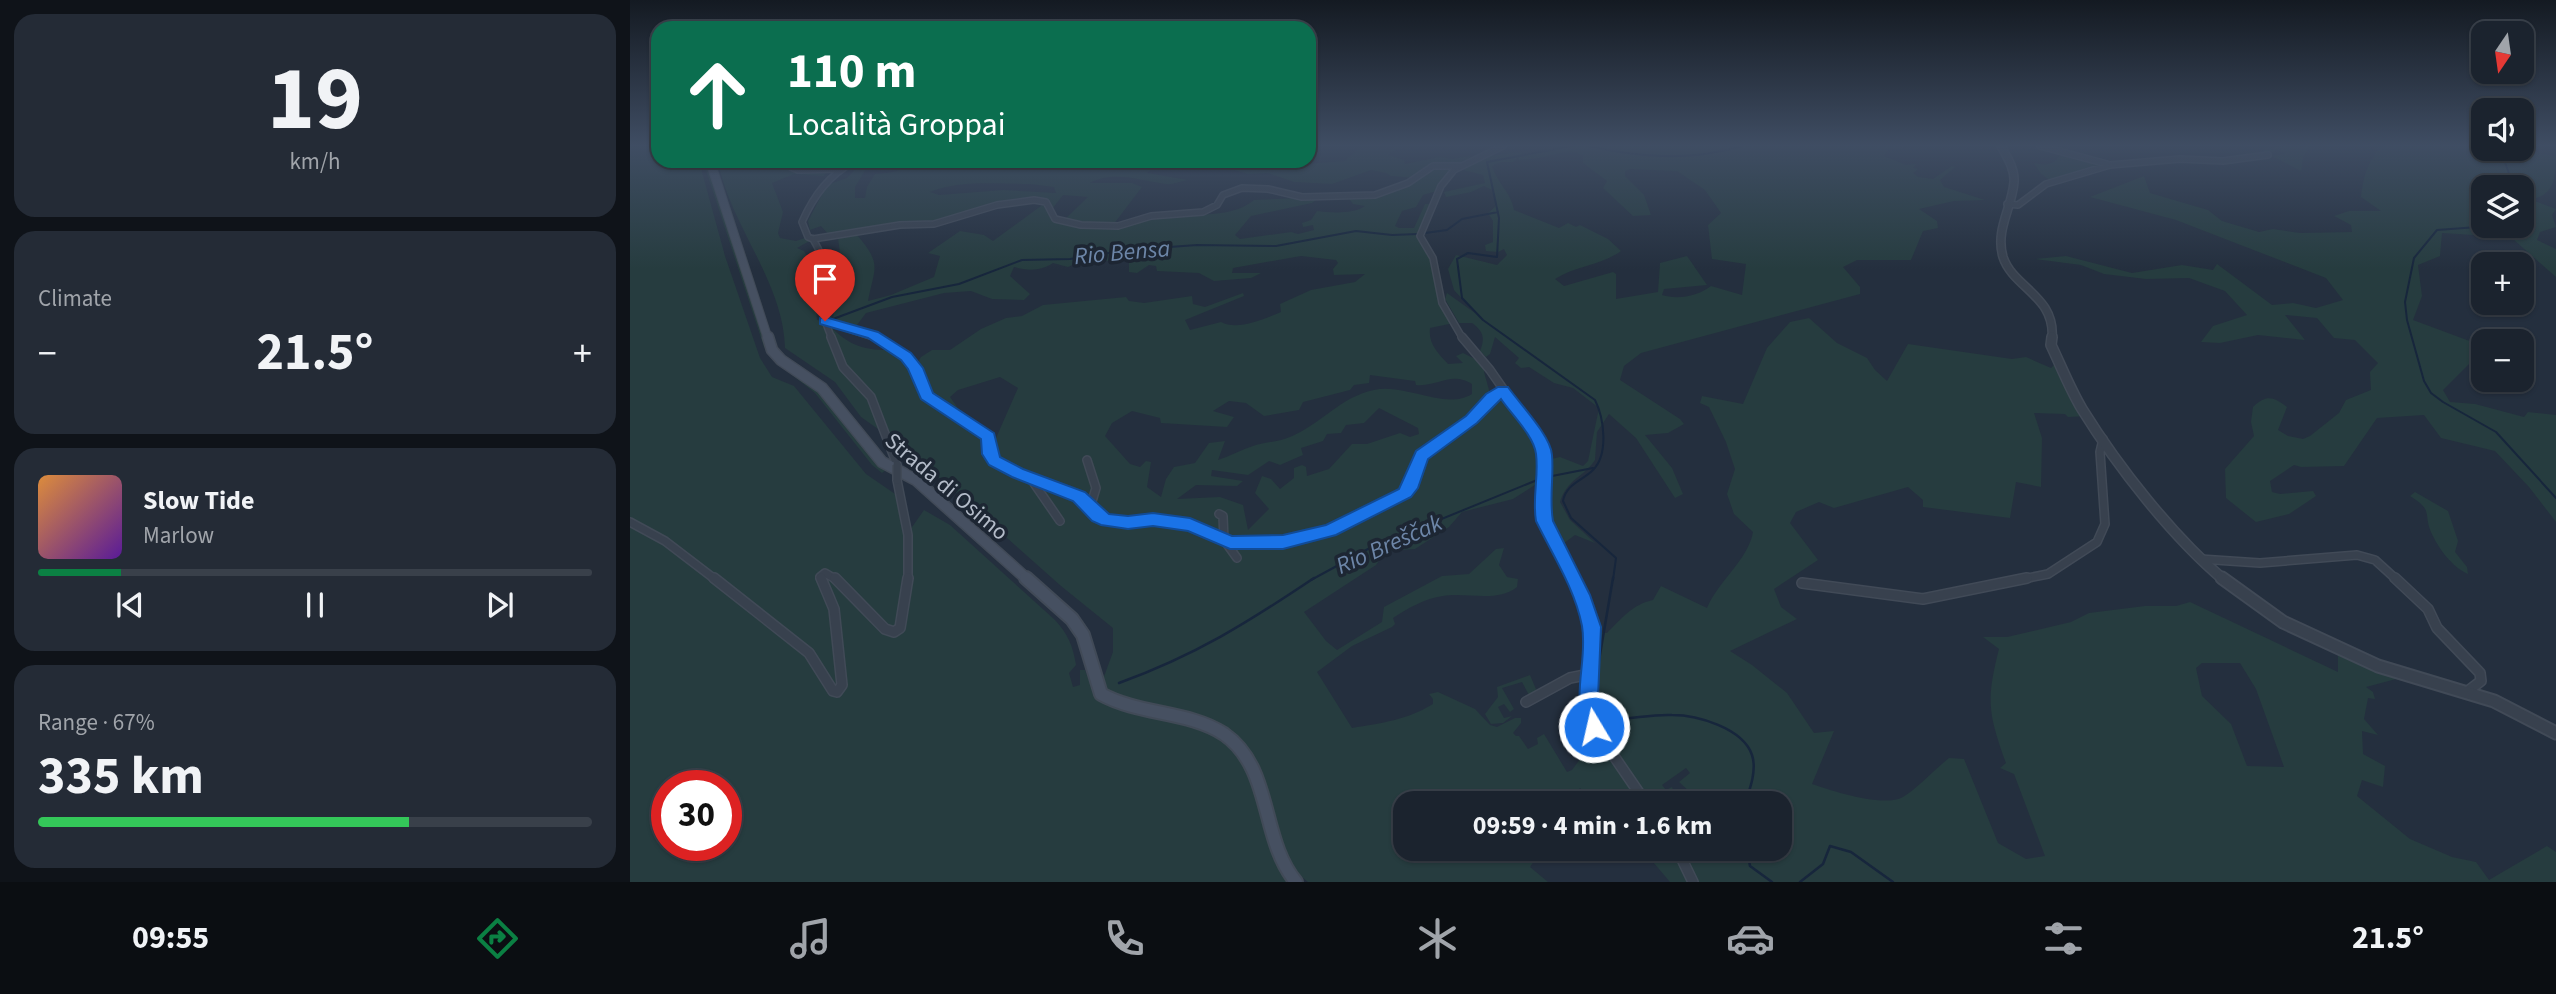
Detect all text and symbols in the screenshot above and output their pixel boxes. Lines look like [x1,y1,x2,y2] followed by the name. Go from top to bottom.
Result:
[2471,21,2534,84] north arrow
[2471,21,2534,392] map controls
[267,35,363,164] text: 19
[787,37,916,107] text: 110 m
[672,49,763,140] icon: ahead
[2471,98,2534,161] button: sound
[787,102,1006,148] text: Località Groppai
[289,145,341,178] text: km/h
[2471,175,2534,238] button: layers
[1072,231,1172,274] water label: Rio Bensa
[795,249,855,321] pin
[2471,252,2534,315] button: +
[806,260,844,298] icon: arrive
[38,282,112,315] text: Climate
[257,316,373,390] text: 21.5°
[38,327,57,381] text: −
[573,327,592,381] text: +
[2471,329,2534,392] button: −
[878,425,1016,548] street label: Strada di Osimo
[143,482,254,519] text: Slow Tide
[1330,505,1449,584] water label: Rio Breščak
[143,519,214,552] text: Marlow
[111,586,149,624] icon: previous
[296,586,334,624] icon: pause
[481,586,519,624] icon: next
[1557,690,1631,764] position arrow
[38,706,155,739] text: Range · 67%
[38,740,204,814] text: 335 km
[651,770,742,861] speed limit sign: 30
[1473,807,1712,844] text: 09:59 · 4 min · 1.6 km
[473,914,522,963] icon: directions
[786,914,835,963] icon: music
[1100,914,1149,963] icon: phone
[1413,914,1462,963] icon: climate
[1726,914,1775,963] icon: car
[2039,914,2088,963] icon: filters
[132,915,209,961] text: 09:55
[2352,915,2424,961] text: 21.5°

